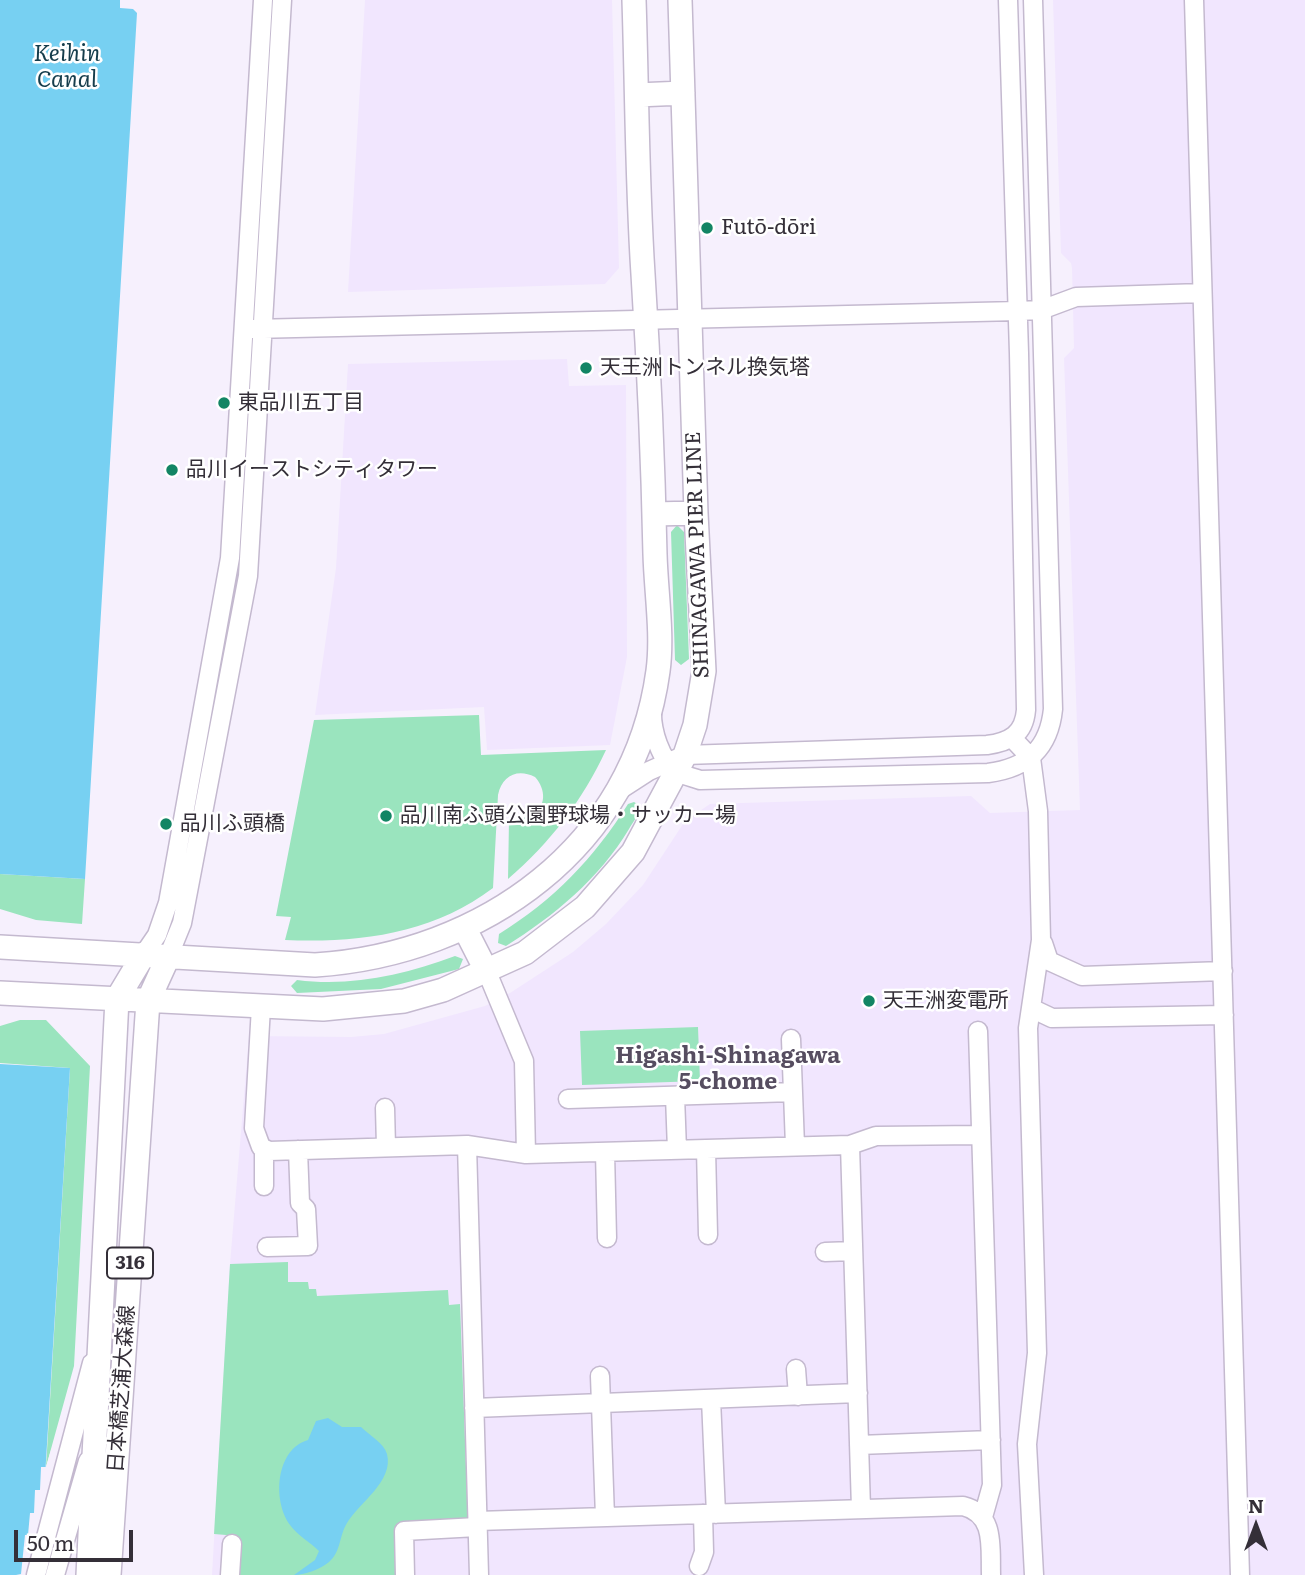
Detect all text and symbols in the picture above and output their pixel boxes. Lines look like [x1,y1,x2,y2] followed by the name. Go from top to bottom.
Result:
[33,40,101,94] water label: Keihin Canal
[721,215,816,241] place label: Futō-dōri
[699,220,715,236] marker: Futō-dōri
[600,355,810,381] place label: 天王洲トンネル換気塔
[578,360,594,376] marker: 天王洲トンネル換気塔
[238,390,364,416] place label: 東品川五丁目
[216,395,232,411] marker: 東品川五丁目
[681,431,715,679] street label: SHINAGAWA PIER LINE
[186,457,438,483] place label: 品川イーストシティタワー
[164,462,180,478] marker: 品川イーストシティタワー
[400,803,736,829] place label: 品川南ふ頭公園野球場・サッカー場
[378,808,394,824] marker: 品川南ふ頭公園野球場・サッカー場
[180,811,285,837] place label: 品川ふ頭橋
[158,816,174,832] marker: 品川ふ頭橋
[883,988,1009,1014] place label: 天王洲変電所
[861,993,877,1009] marker: 天王洲変電所
[615,1042,841,1096] district label: Higashi-Shinagawa 5-chome
[107,1247,153,1278] road number: 316
[104,1304,140,1474] street label: 日本橋芝浦大森線
[1221,1491,1291,1561] north arrow
[1248,1491,1264,1519] text: N
[18,1516,136,1560] scale bar
[27,1526,74,1557] text: 50 m

